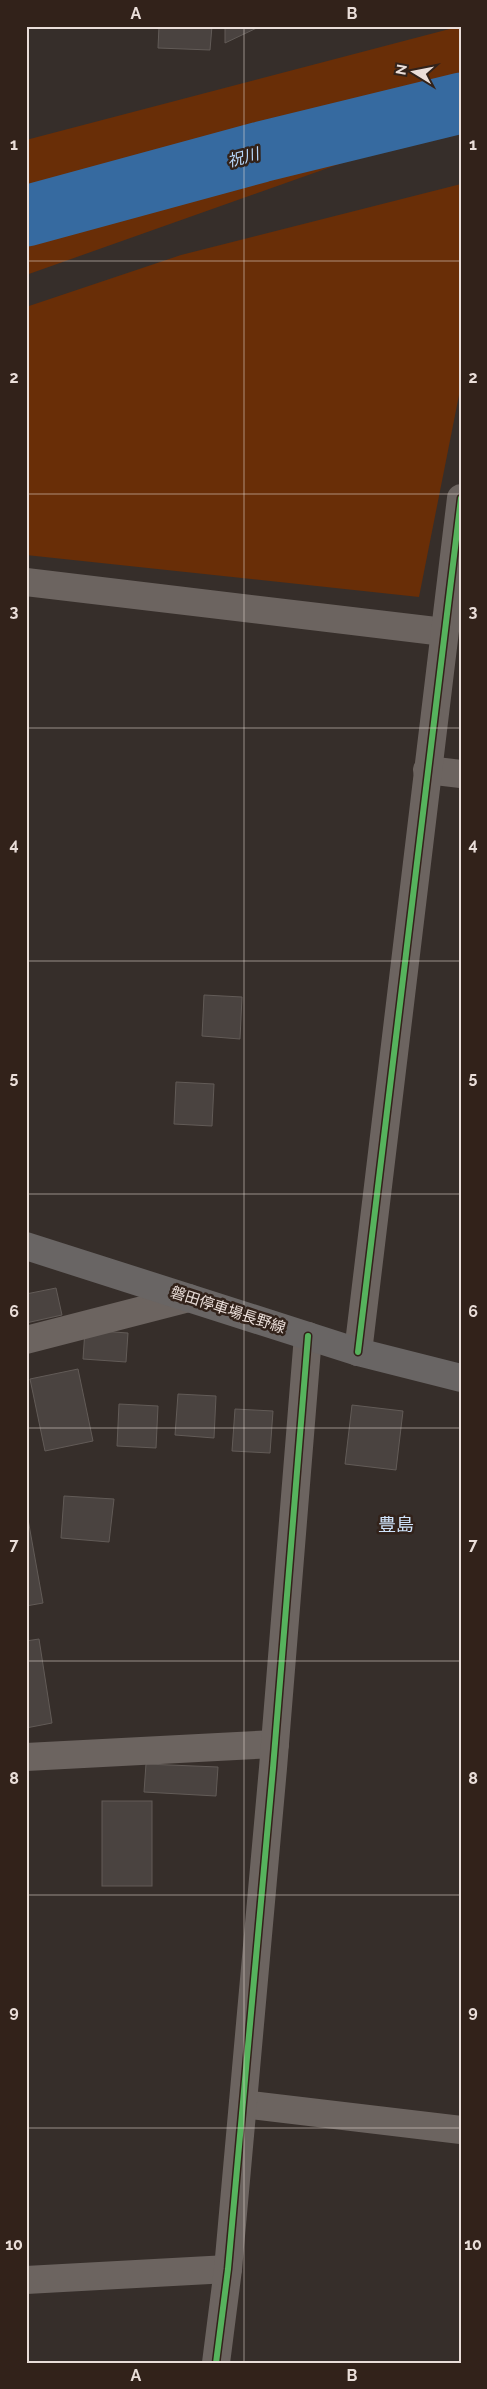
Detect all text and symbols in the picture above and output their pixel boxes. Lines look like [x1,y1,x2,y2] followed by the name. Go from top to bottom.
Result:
[131,4,142,23] text: A
[347,4,358,23] text: B
[390,48,440,98] north arrow
[392,63,410,76] text: N
[10,135,18,154] text: 1
[469,135,477,154] text: 1
[225,144,263,171] water label: 祝川
[9,368,19,387] text: 2
[468,368,478,387] text: 2
[10,602,19,621] text: 3
[469,602,478,621] text: 3
[9,835,19,854] text: 4
[468,835,478,854] text: 4
[10,1068,19,1087] text: 5
[469,1068,478,1087] text: 5
[168,1283,288,1337] street label: 磐田停車場長野線
[9,1302,19,1321] text: 6
[468,1302,478,1321] text: 6
[378,1514,414,1535] district label: 豊島
[10,1535,19,1554] text: 7
[469,1535,478,1554] text: 7
[9,1769,19,1788] text: 8
[468,1769,478,1788] text: 8
[9,2002,19,2021] text: 9
[468,2002,478,2021] text: 9
[5,2235,23,2254] text: 10
[464,2235,482,2254] text: 10
[131,2366,142,2385] text: A
[347,2366,358,2385] text: B

